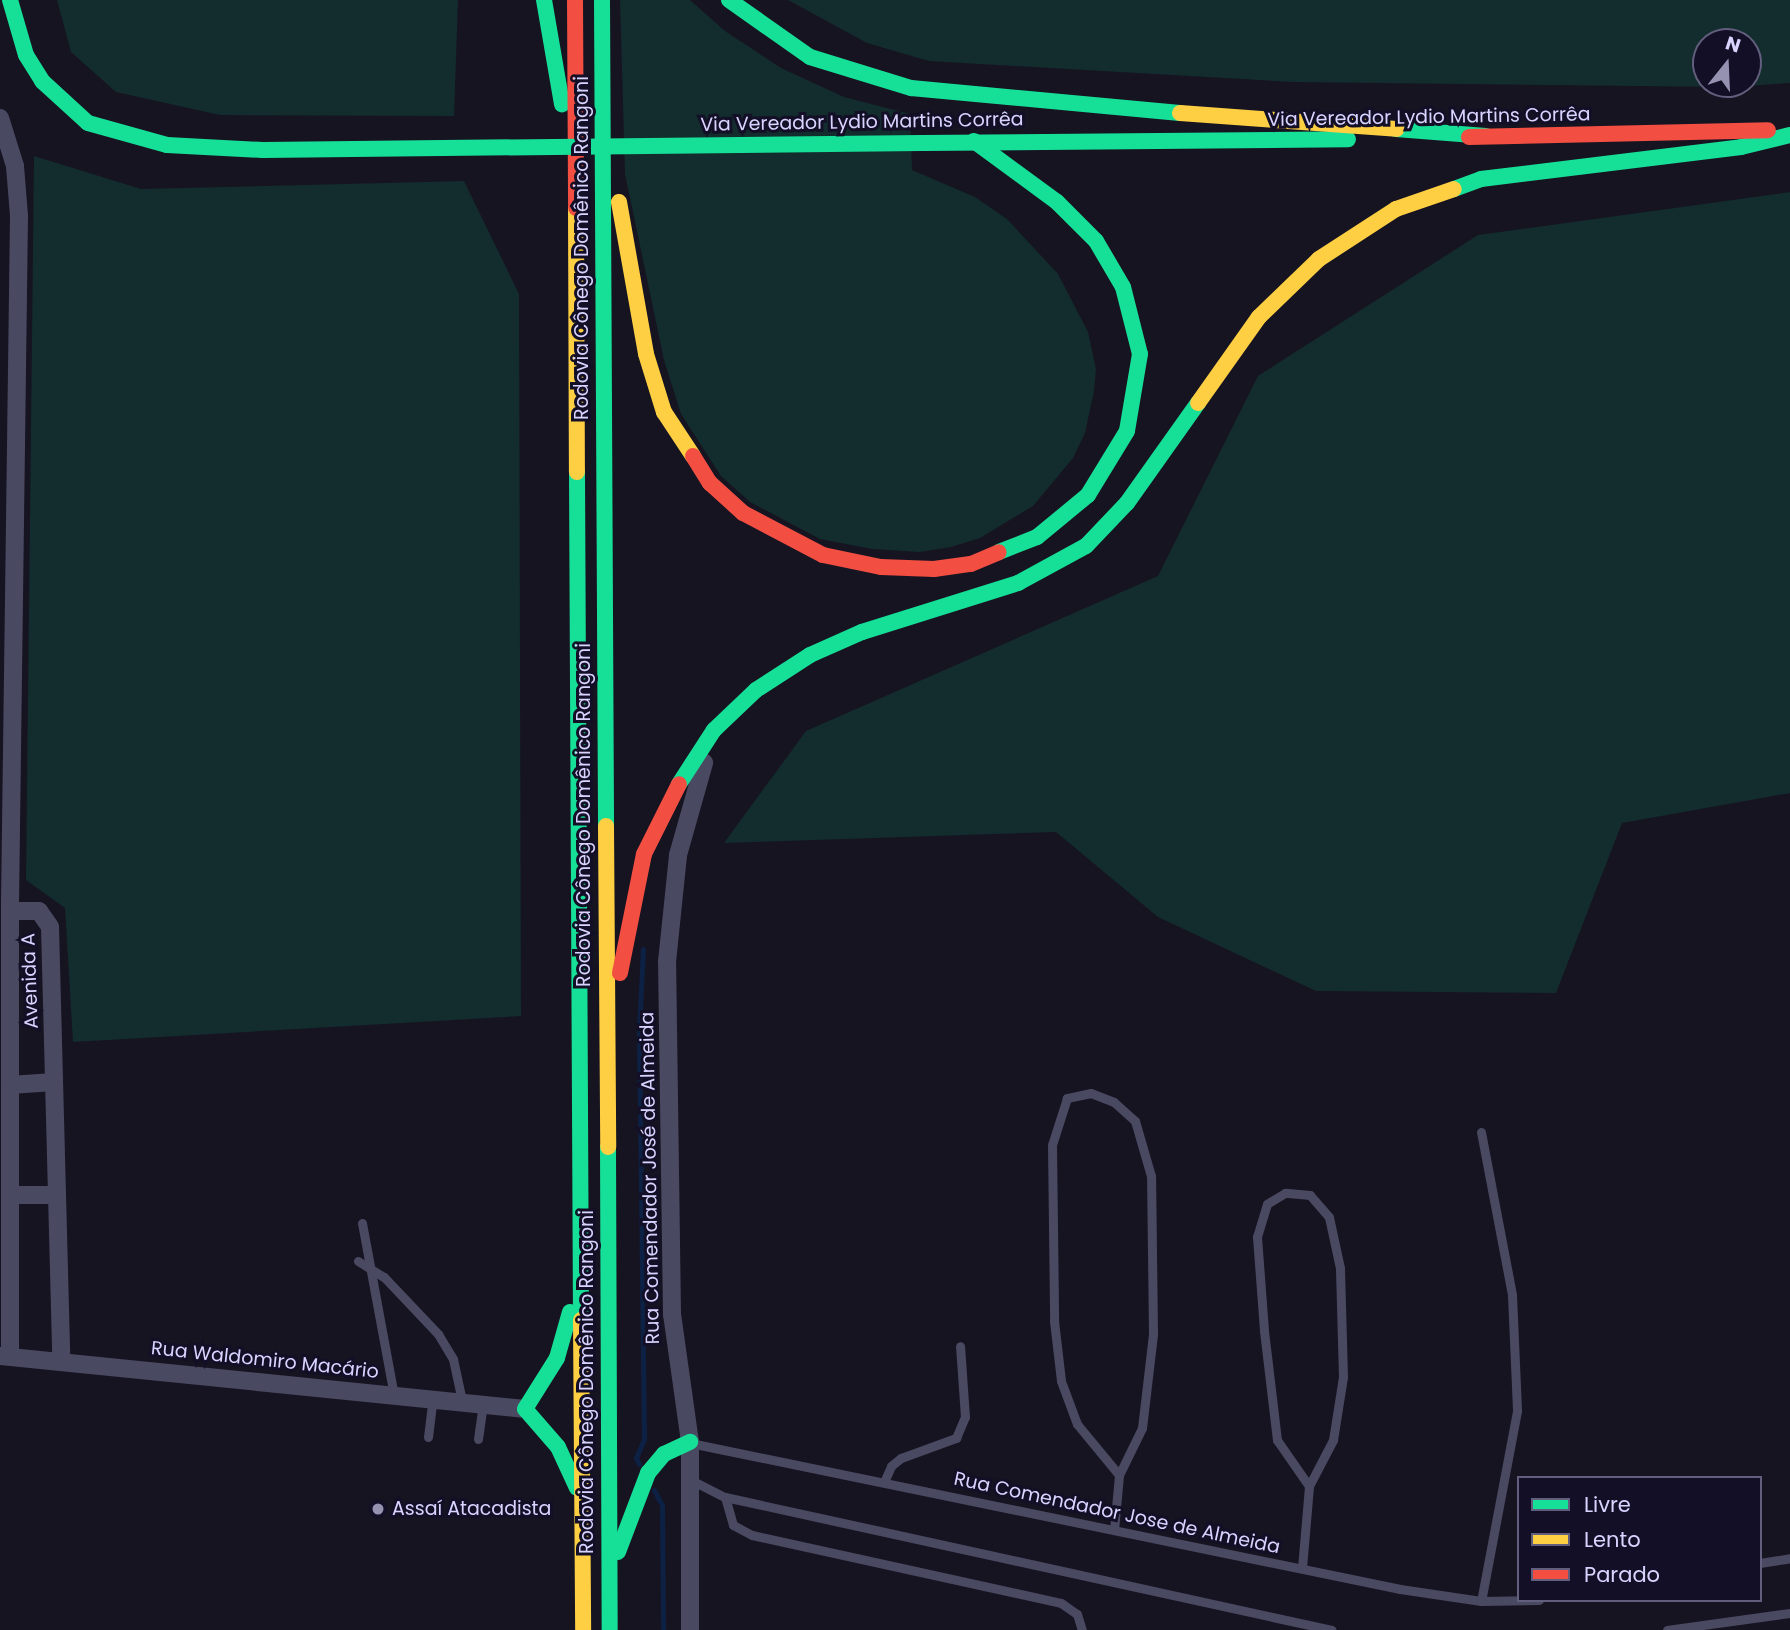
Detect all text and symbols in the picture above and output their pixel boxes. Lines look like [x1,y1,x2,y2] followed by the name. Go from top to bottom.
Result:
[1692,28,1762,98] north arrow
[1722,29,1744,60] text: N
[571,76,593,420] street label: Rodovia Cônego Domênico Rangoni
[1267,103,1591,131] street label: Via Vereador Lydio Martins Corrêa
[700,108,1024,136] street label: Via Vereador Lydio Martins Corrêa
[573,643,595,987] street label: Rodovia Cônego Domênico Rangoni
[17,933,43,1029] street label: Avenida A
[636,1011,664,1345] street label: Rua Comendador José de Almeida
[576,1210,598,1554] street label: Rodovia Cônego Domênico Rangoni
[150,1337,380,1383] street label: Rua Waldomiro Macário
[952,1467,1282,1559] street label: Rua Comendador Jose de Almeida
[1517,1476,1762,1602] legend
[1584,1490,1631,1519] text: Livre
[392,1498,551,1520] place label: Assaí Atacadista
[370,1501,386,1517] marker: Assaí Atacadista
[1584,1525,1641,1554] text: Lento
[1584,1560,1660,1589] text: Parado

